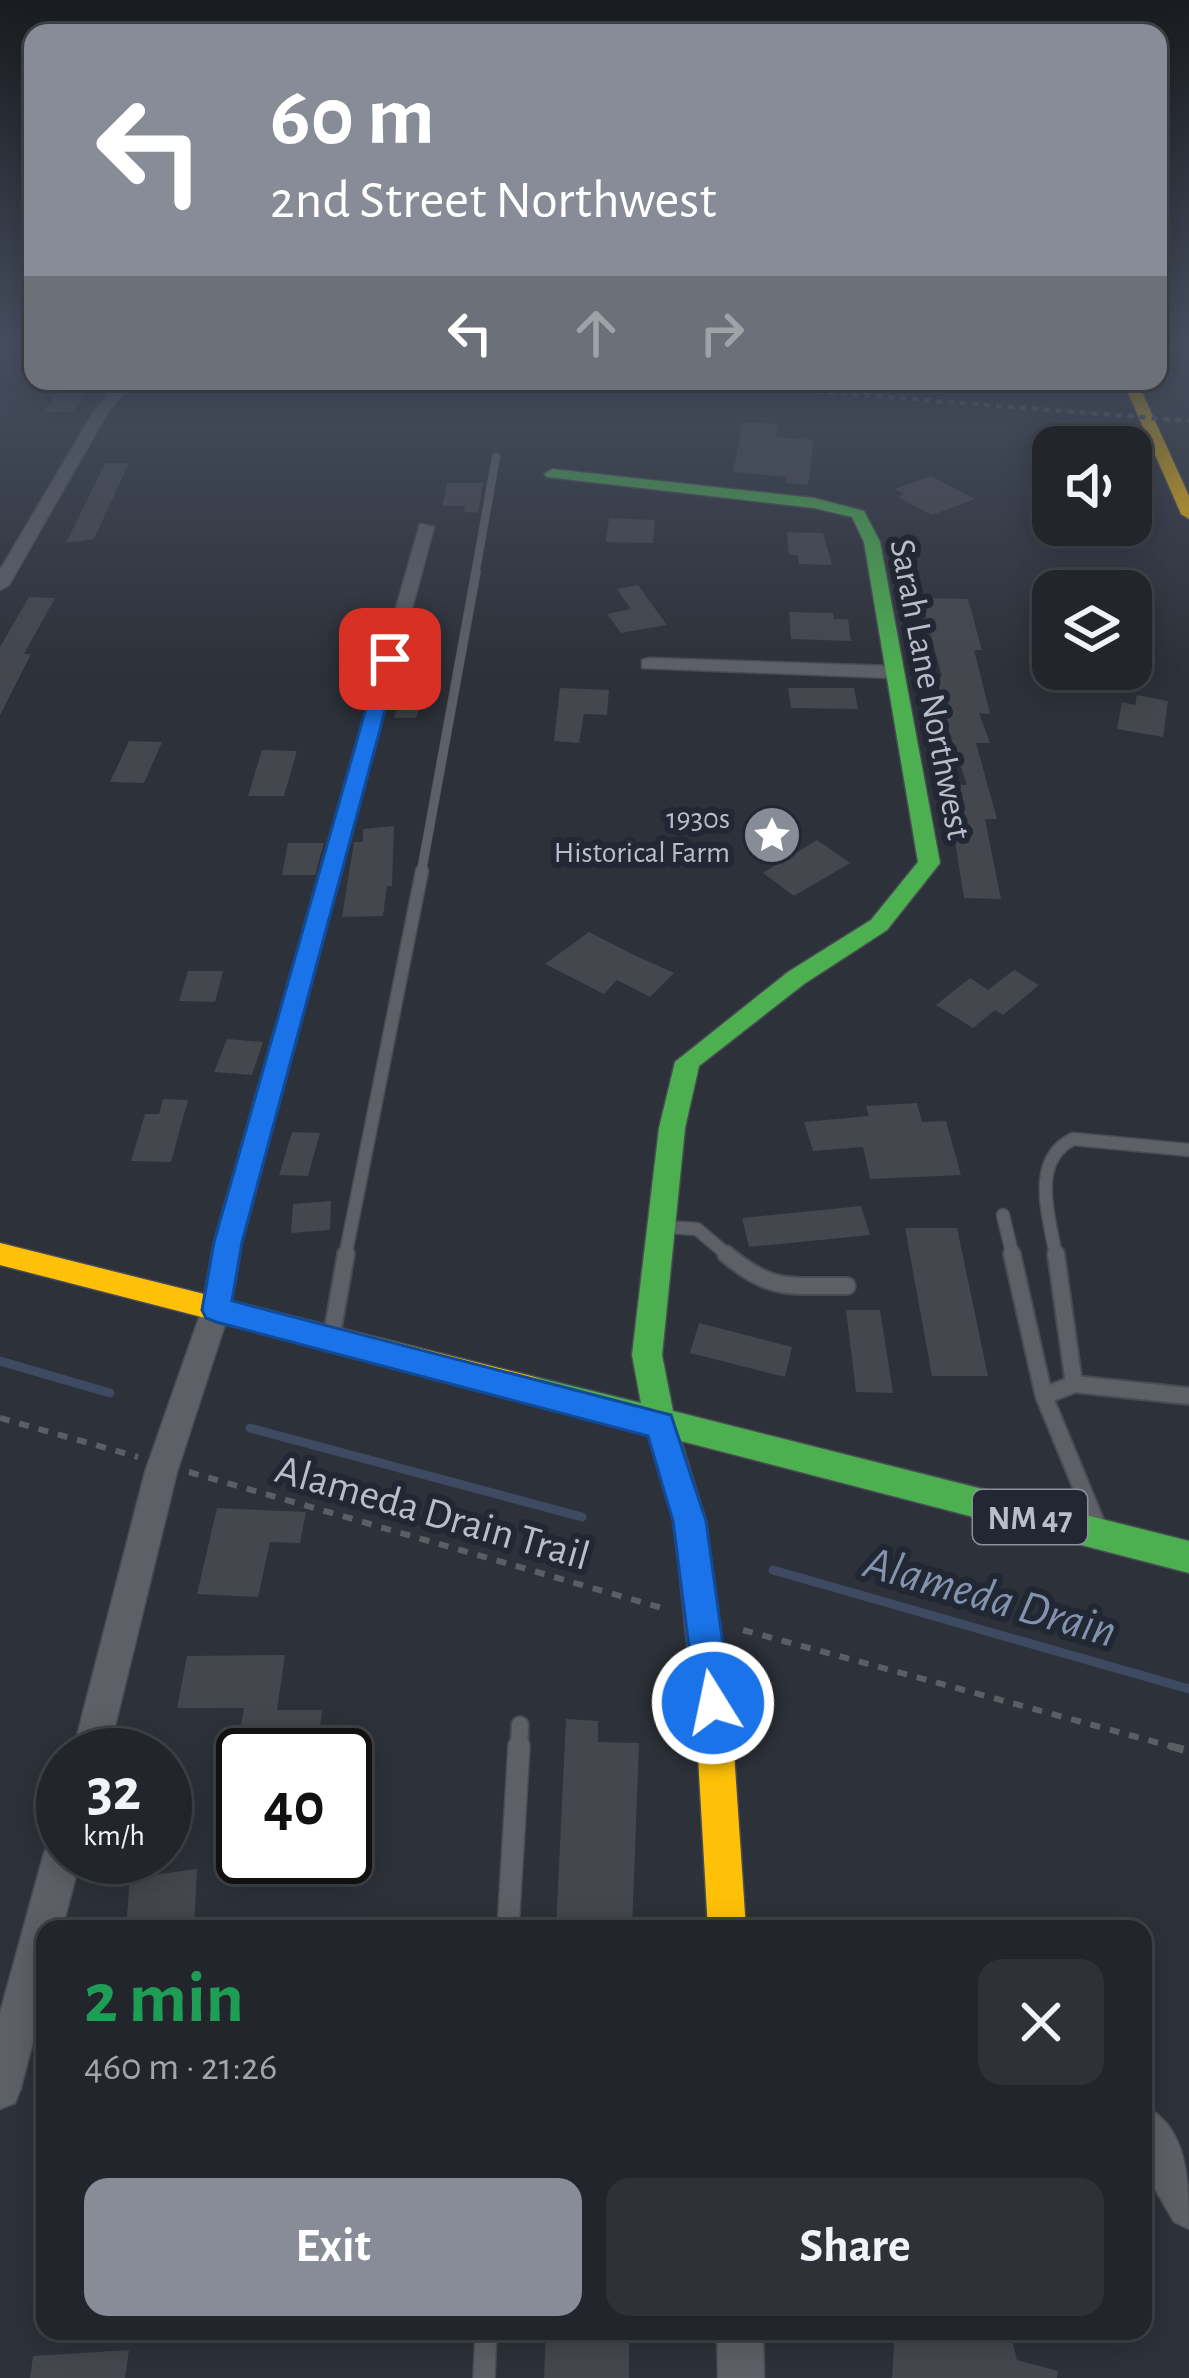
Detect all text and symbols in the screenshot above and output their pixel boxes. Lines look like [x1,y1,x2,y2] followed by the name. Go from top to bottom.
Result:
[72,72,228,228] icon: left
[270,76,435,160] text: 60 m
[270,174,717,228] text: 2nd Street Northwest
[437,300,503,366] icon: left
[563,300,629,366] icon: ahead
[689,300,755,366] icon: right
[1032,426,1152,690] map controls
[1032,426,1152,546] button: sound
[883,536,977,843] street label: Sarah Lane Northwest
[1032,570,1152,690] button: layers
[339,608,441,710] pin
[357,626,423,692] icon: arrive
[554,804,730,868] place label: 1930s Historical Farm
[741,804,803,866] place icon: 1930s Historical Farm
[271,1448,594,1578] street label: Alameda Drain Trail
[973,1490,1087,1544] road number: NM 47
[858,1539,1122,1657] water label: Alameda Drain
[650,1640,776,1766] position arrow
[216,1728,372,1884] speed limit sign: 40
[87,1761,141,1821] text: 32
[83,1821,145,1851] text: km/h
[978,1959,1104,2085] button: close
[84,1963,244,2035] text: 2 min
[84,2048,277,2087] text: 460 m · 21:26
[84,2178,582,2316] button: Exit
[606,2178,1104,2316] button: Share

